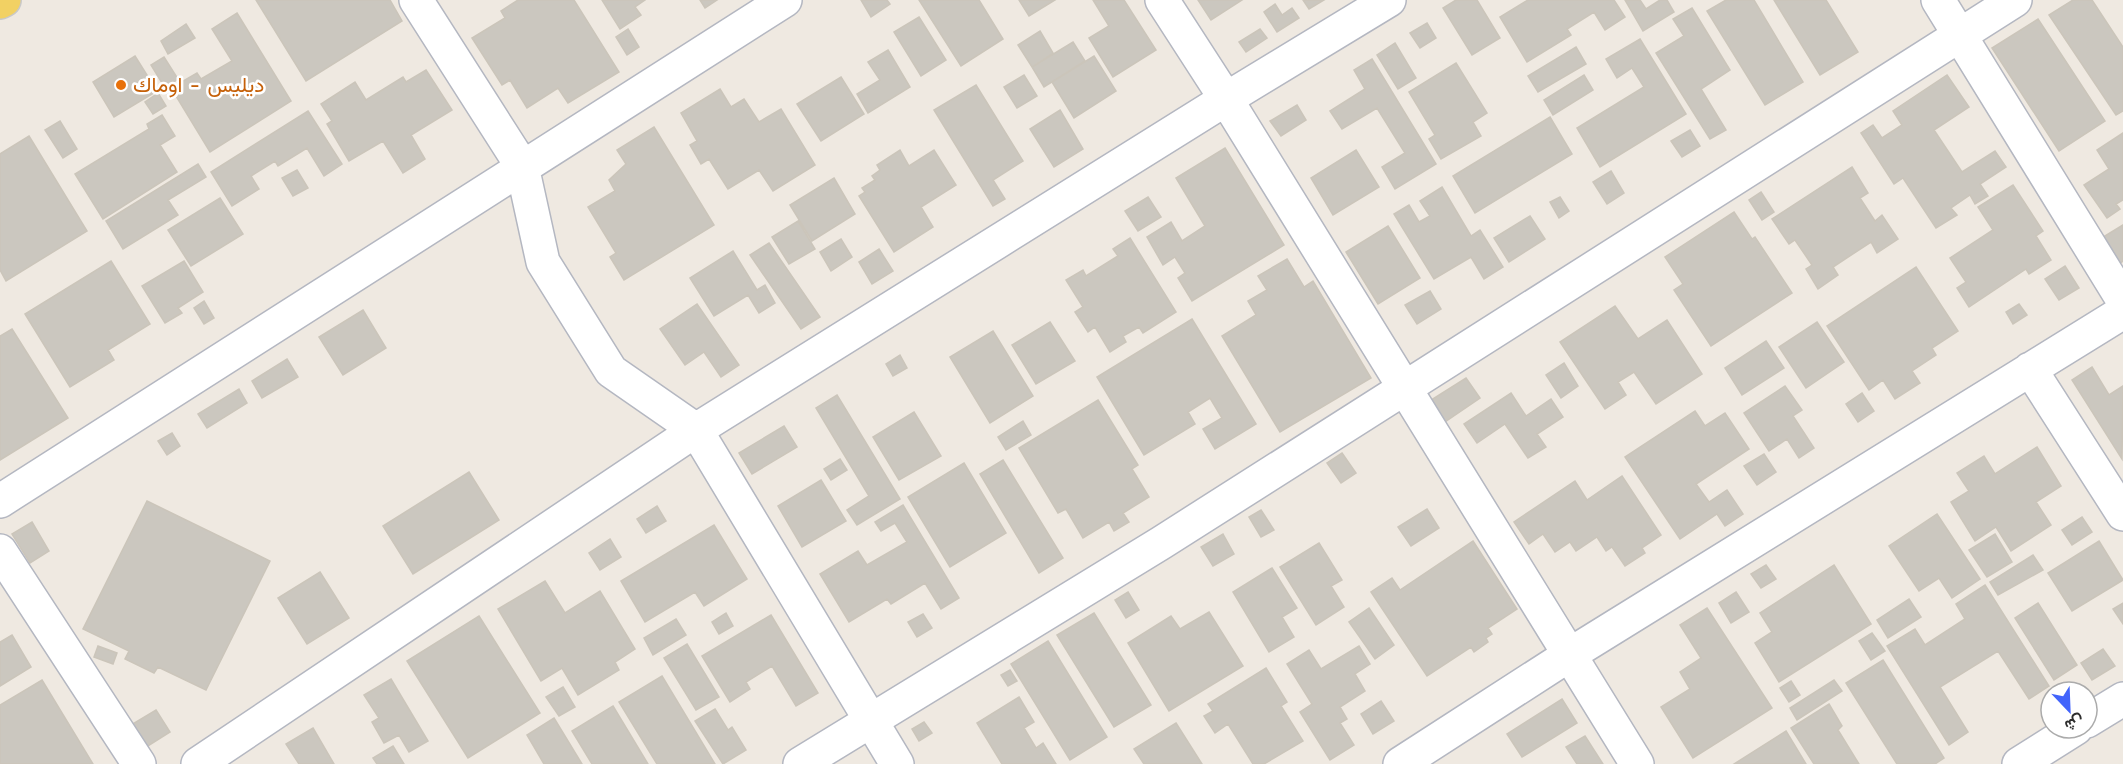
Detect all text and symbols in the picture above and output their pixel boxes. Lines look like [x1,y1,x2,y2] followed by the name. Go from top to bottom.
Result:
[133,72,264,98] place label: ديليس - اوماك
[114,78,128,92] marker: ديليس - اوماك
[2039,680,2099,740] north arrow
[2062,711,2087,736] text: ش

